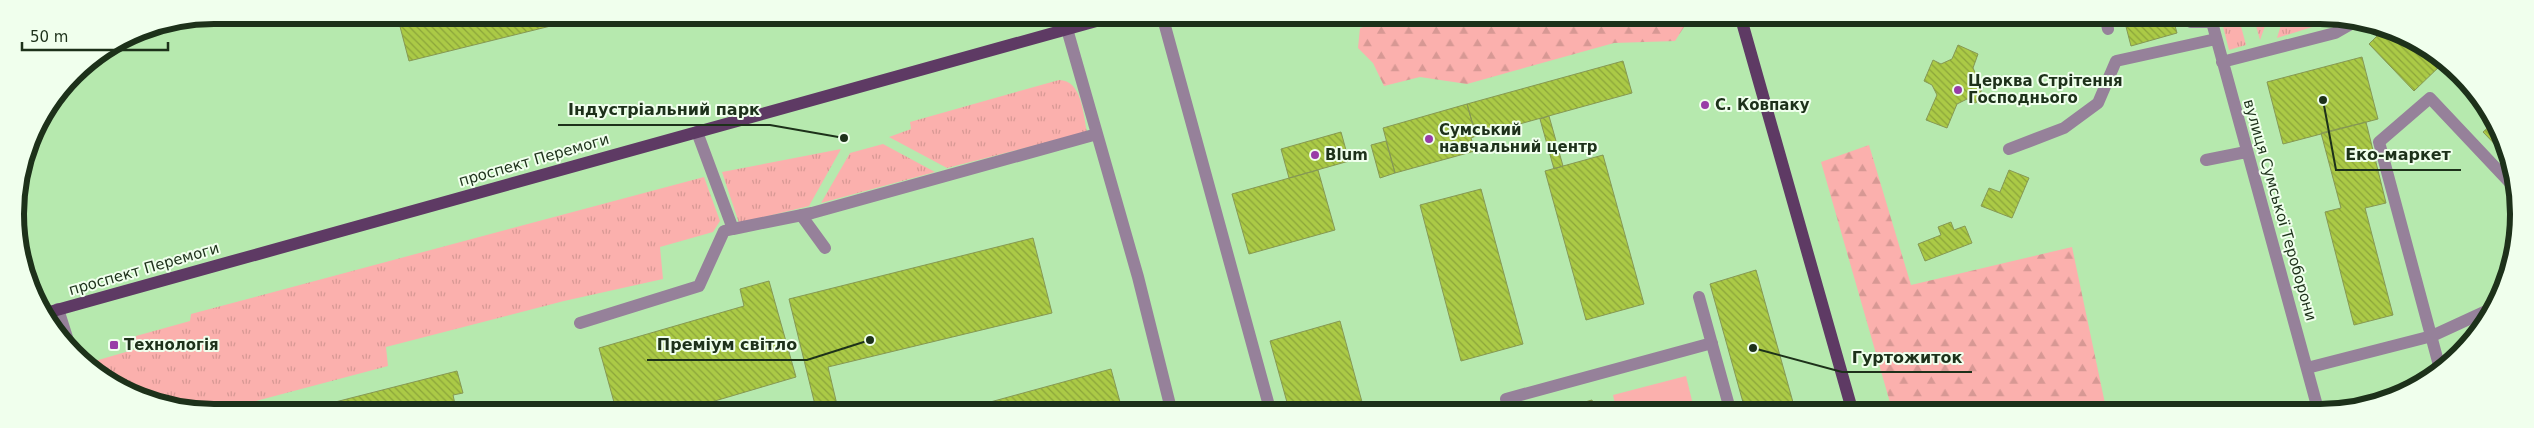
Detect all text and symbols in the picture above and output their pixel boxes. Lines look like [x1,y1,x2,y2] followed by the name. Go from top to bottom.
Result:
[22,20,169,52] scale bar
[30,28,68,46] text: 50 m
[1968,72,2123,107] place label: Церква Стрітення Господнього
[1952,84,1964,96] marker: Церква Стрітення Господнього
[558,94,770,125] callout: Індустріальний парк
[1715,96,1810,114] place label: С. Ковпаку
[2240,97,2320,323] street label: вулиця Сумської Тероборони
[1699,99,1711,111] marker: С. Ковпаку
[568,100,760,119] text: Індустріальний парк
[1439,121,1598,156] place label: Сумський навчальний центр
[457,130,611,190] street label: проспект Перемоги
[1423,133,1435,145] marker: Сумський навчальний центр
[2336,139,2461,170] callout: Еко-маркет
[2345,145,2452,164] text: Еко-маркет
[1325,146,1368,164] place label: Blum
[1309,149,1321,161] marker: Blum
[67,239,221,299] street label: проспект Перемоги
[647,329,807,360] callout: Преміум світло
[657,335,797,354] text: Преміум світло
[124,336,219,354] place label: Технологія
[108,339,120,351] marker: Технологія
[1842,341,1972,372] callout: Гуртожиток
[1852,348,1962,367] text: Гуртожиток

